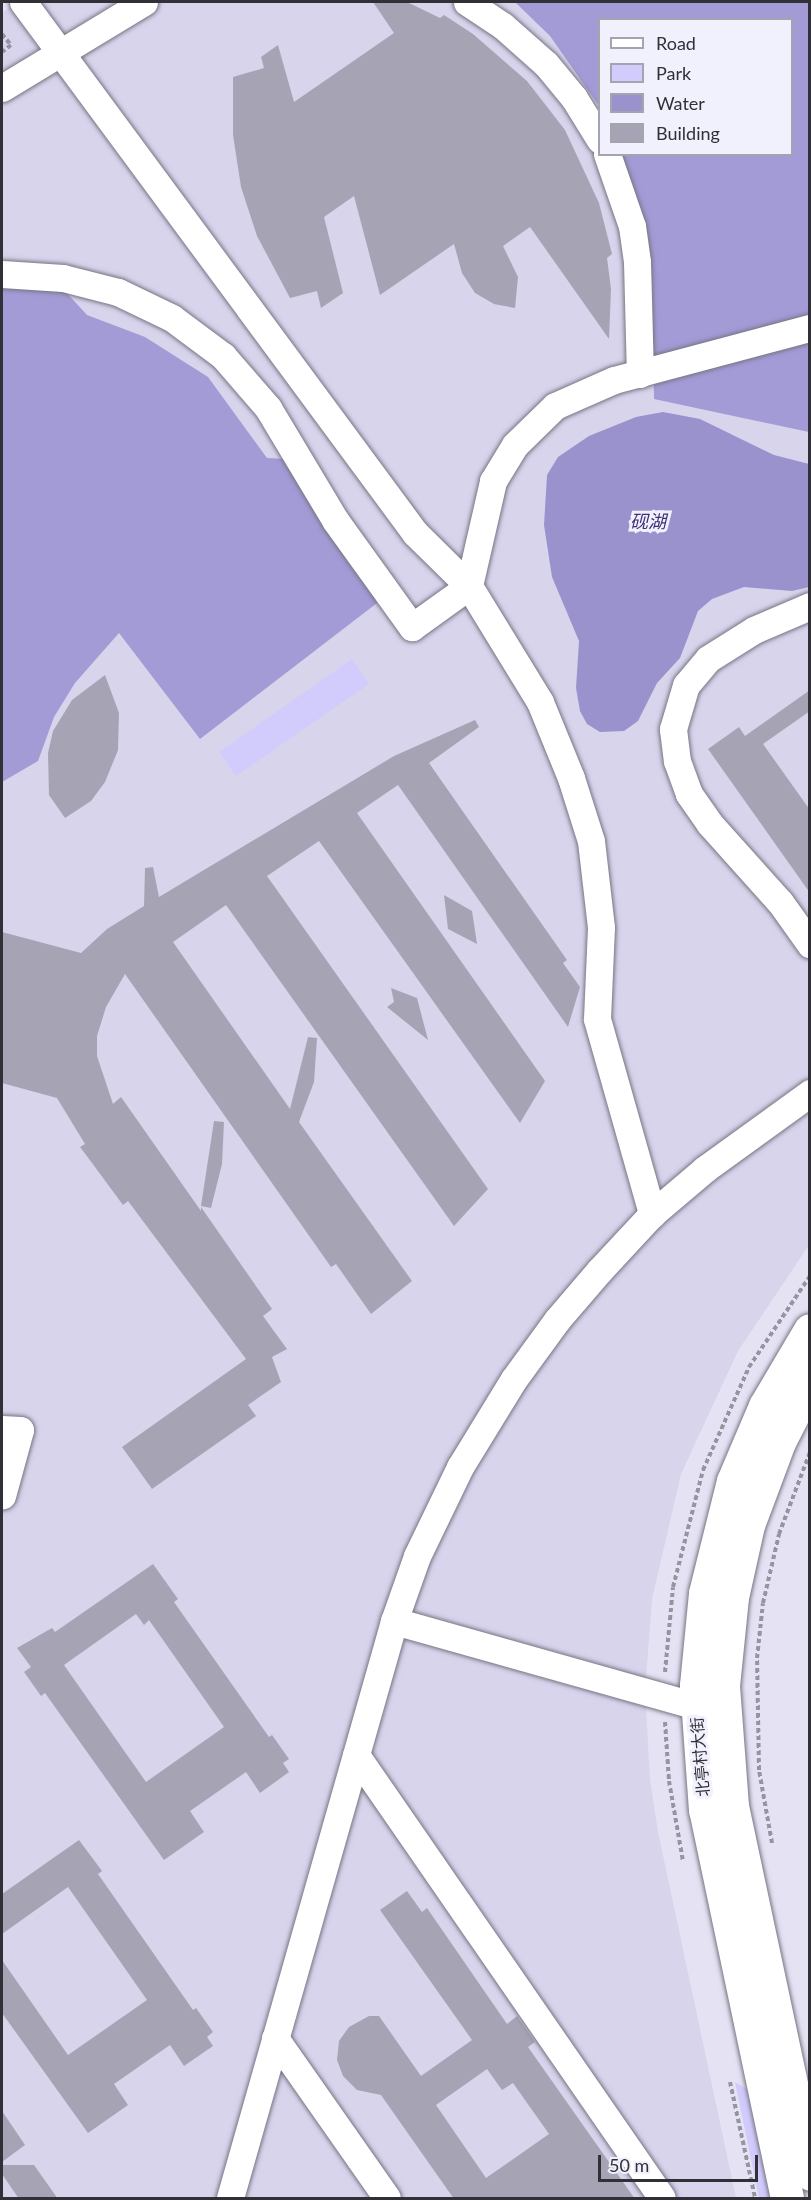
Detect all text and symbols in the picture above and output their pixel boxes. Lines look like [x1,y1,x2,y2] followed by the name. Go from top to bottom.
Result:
[598,18,793,156] legend
[656,32,696,54] text: Road
[656,62,691,84] text: Park
[656,92,705,114] text: Water
[656,122,720,144] text: Building
[630,510,666,532] water label: 砚湖
[687,1716,713,1798] street label: 北亭村大街
[601,2143,762,2181] scale bar
[609,2154,649,2176] text: 50 m

